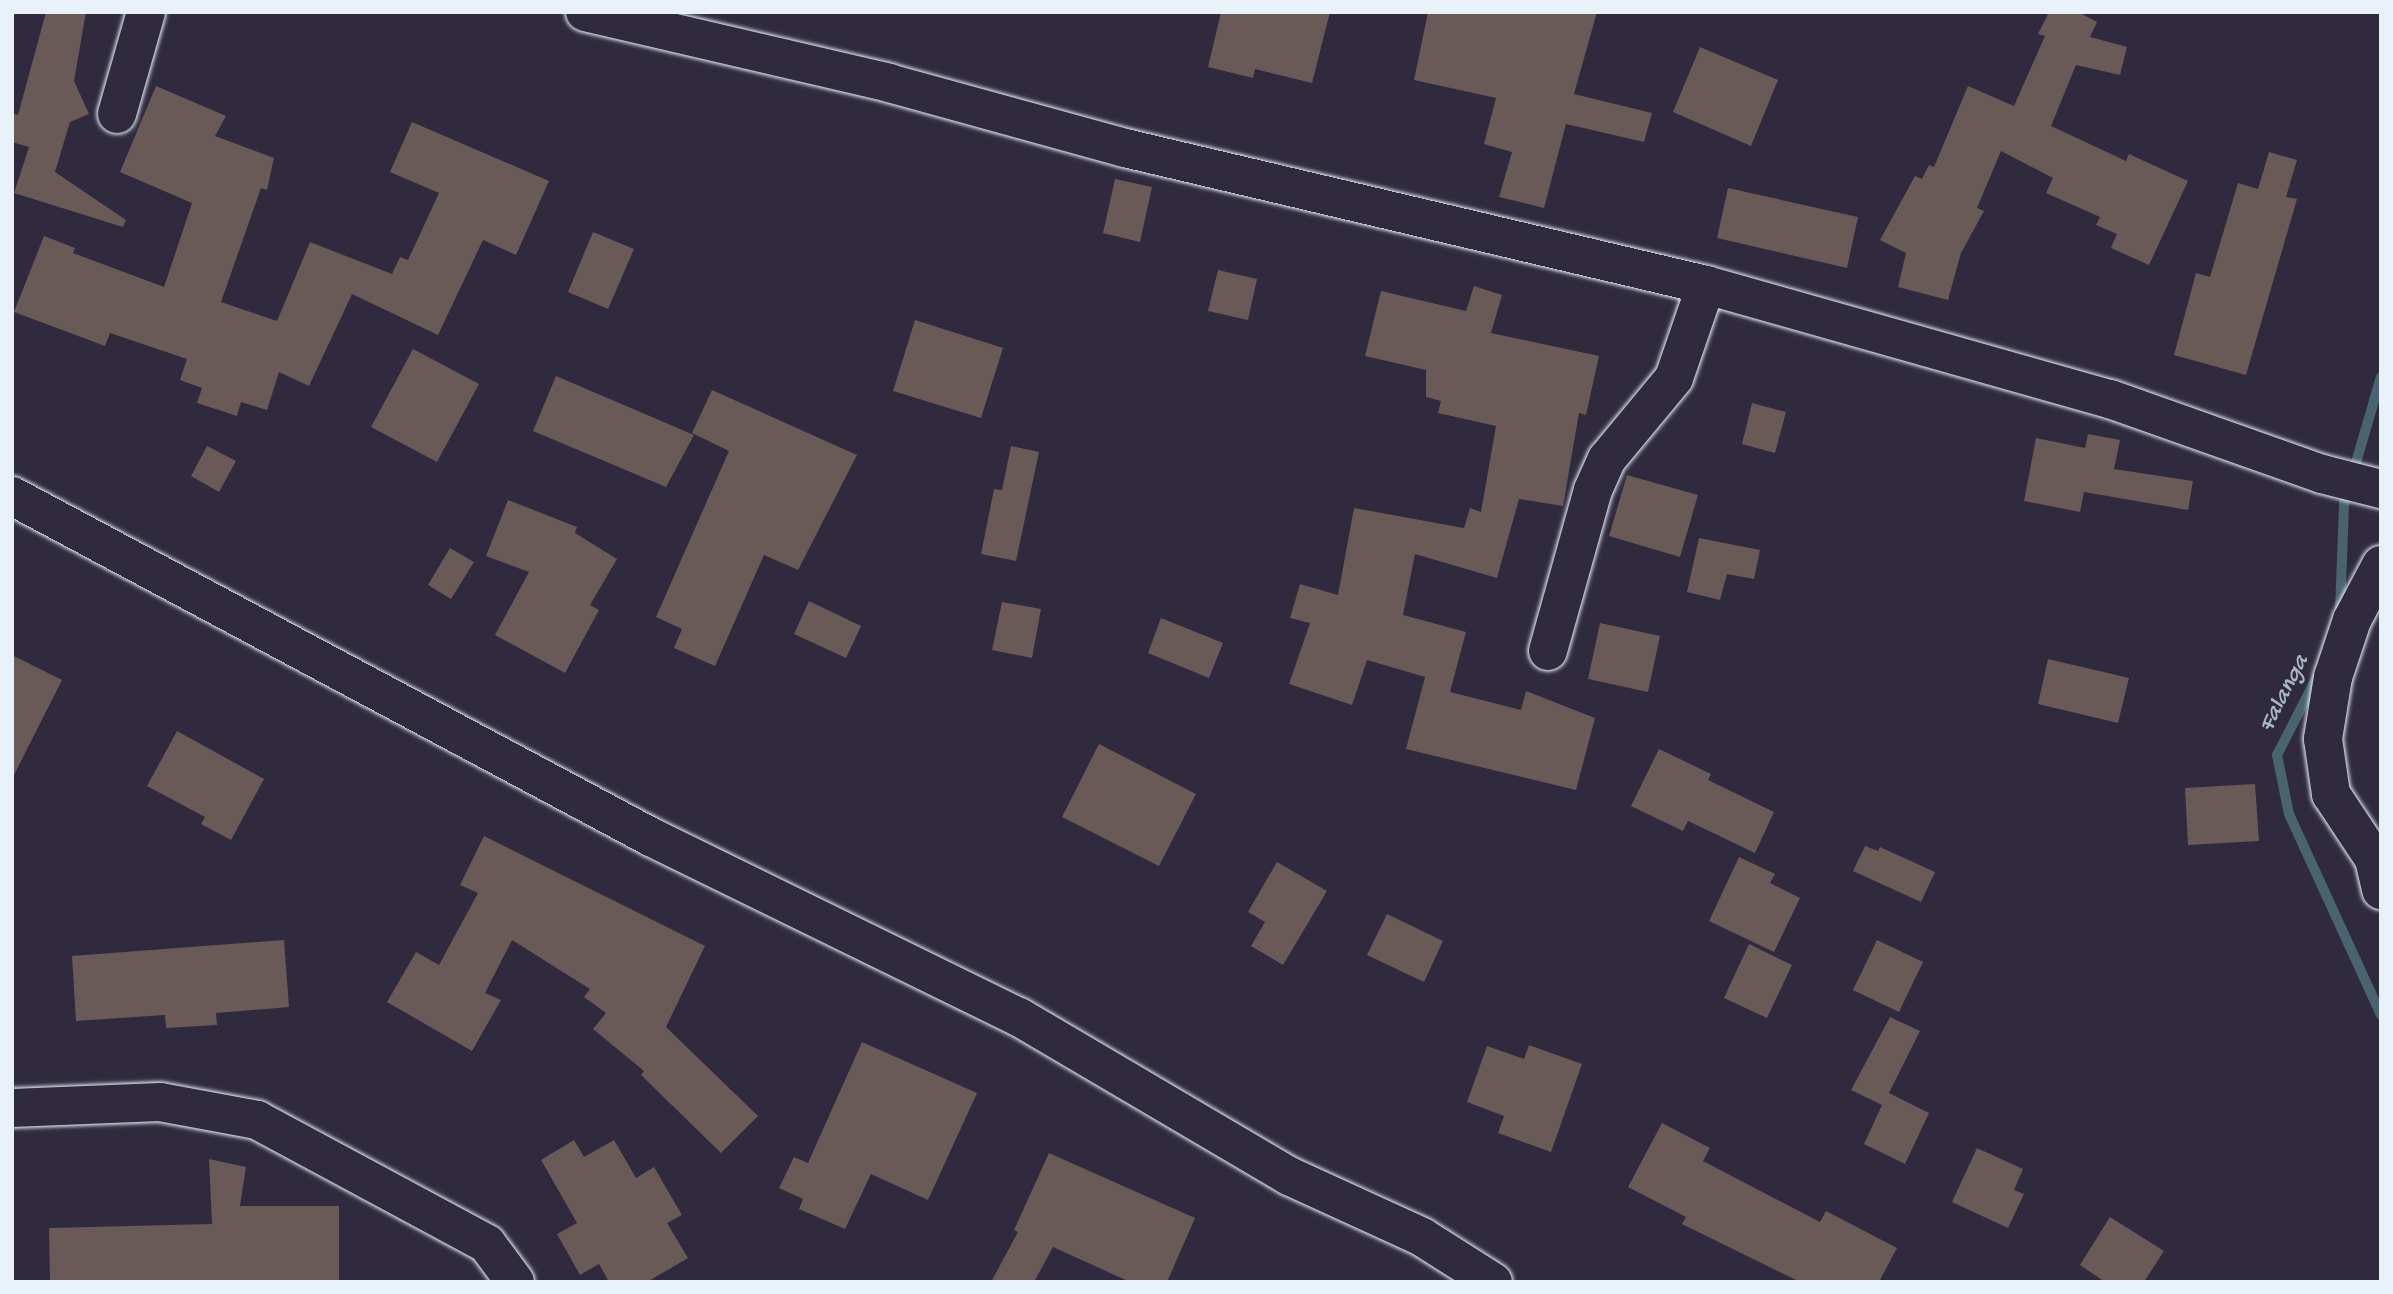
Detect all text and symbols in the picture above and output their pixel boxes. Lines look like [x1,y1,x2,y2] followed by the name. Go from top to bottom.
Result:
[2253,651,2317,737] water label: Falanga

